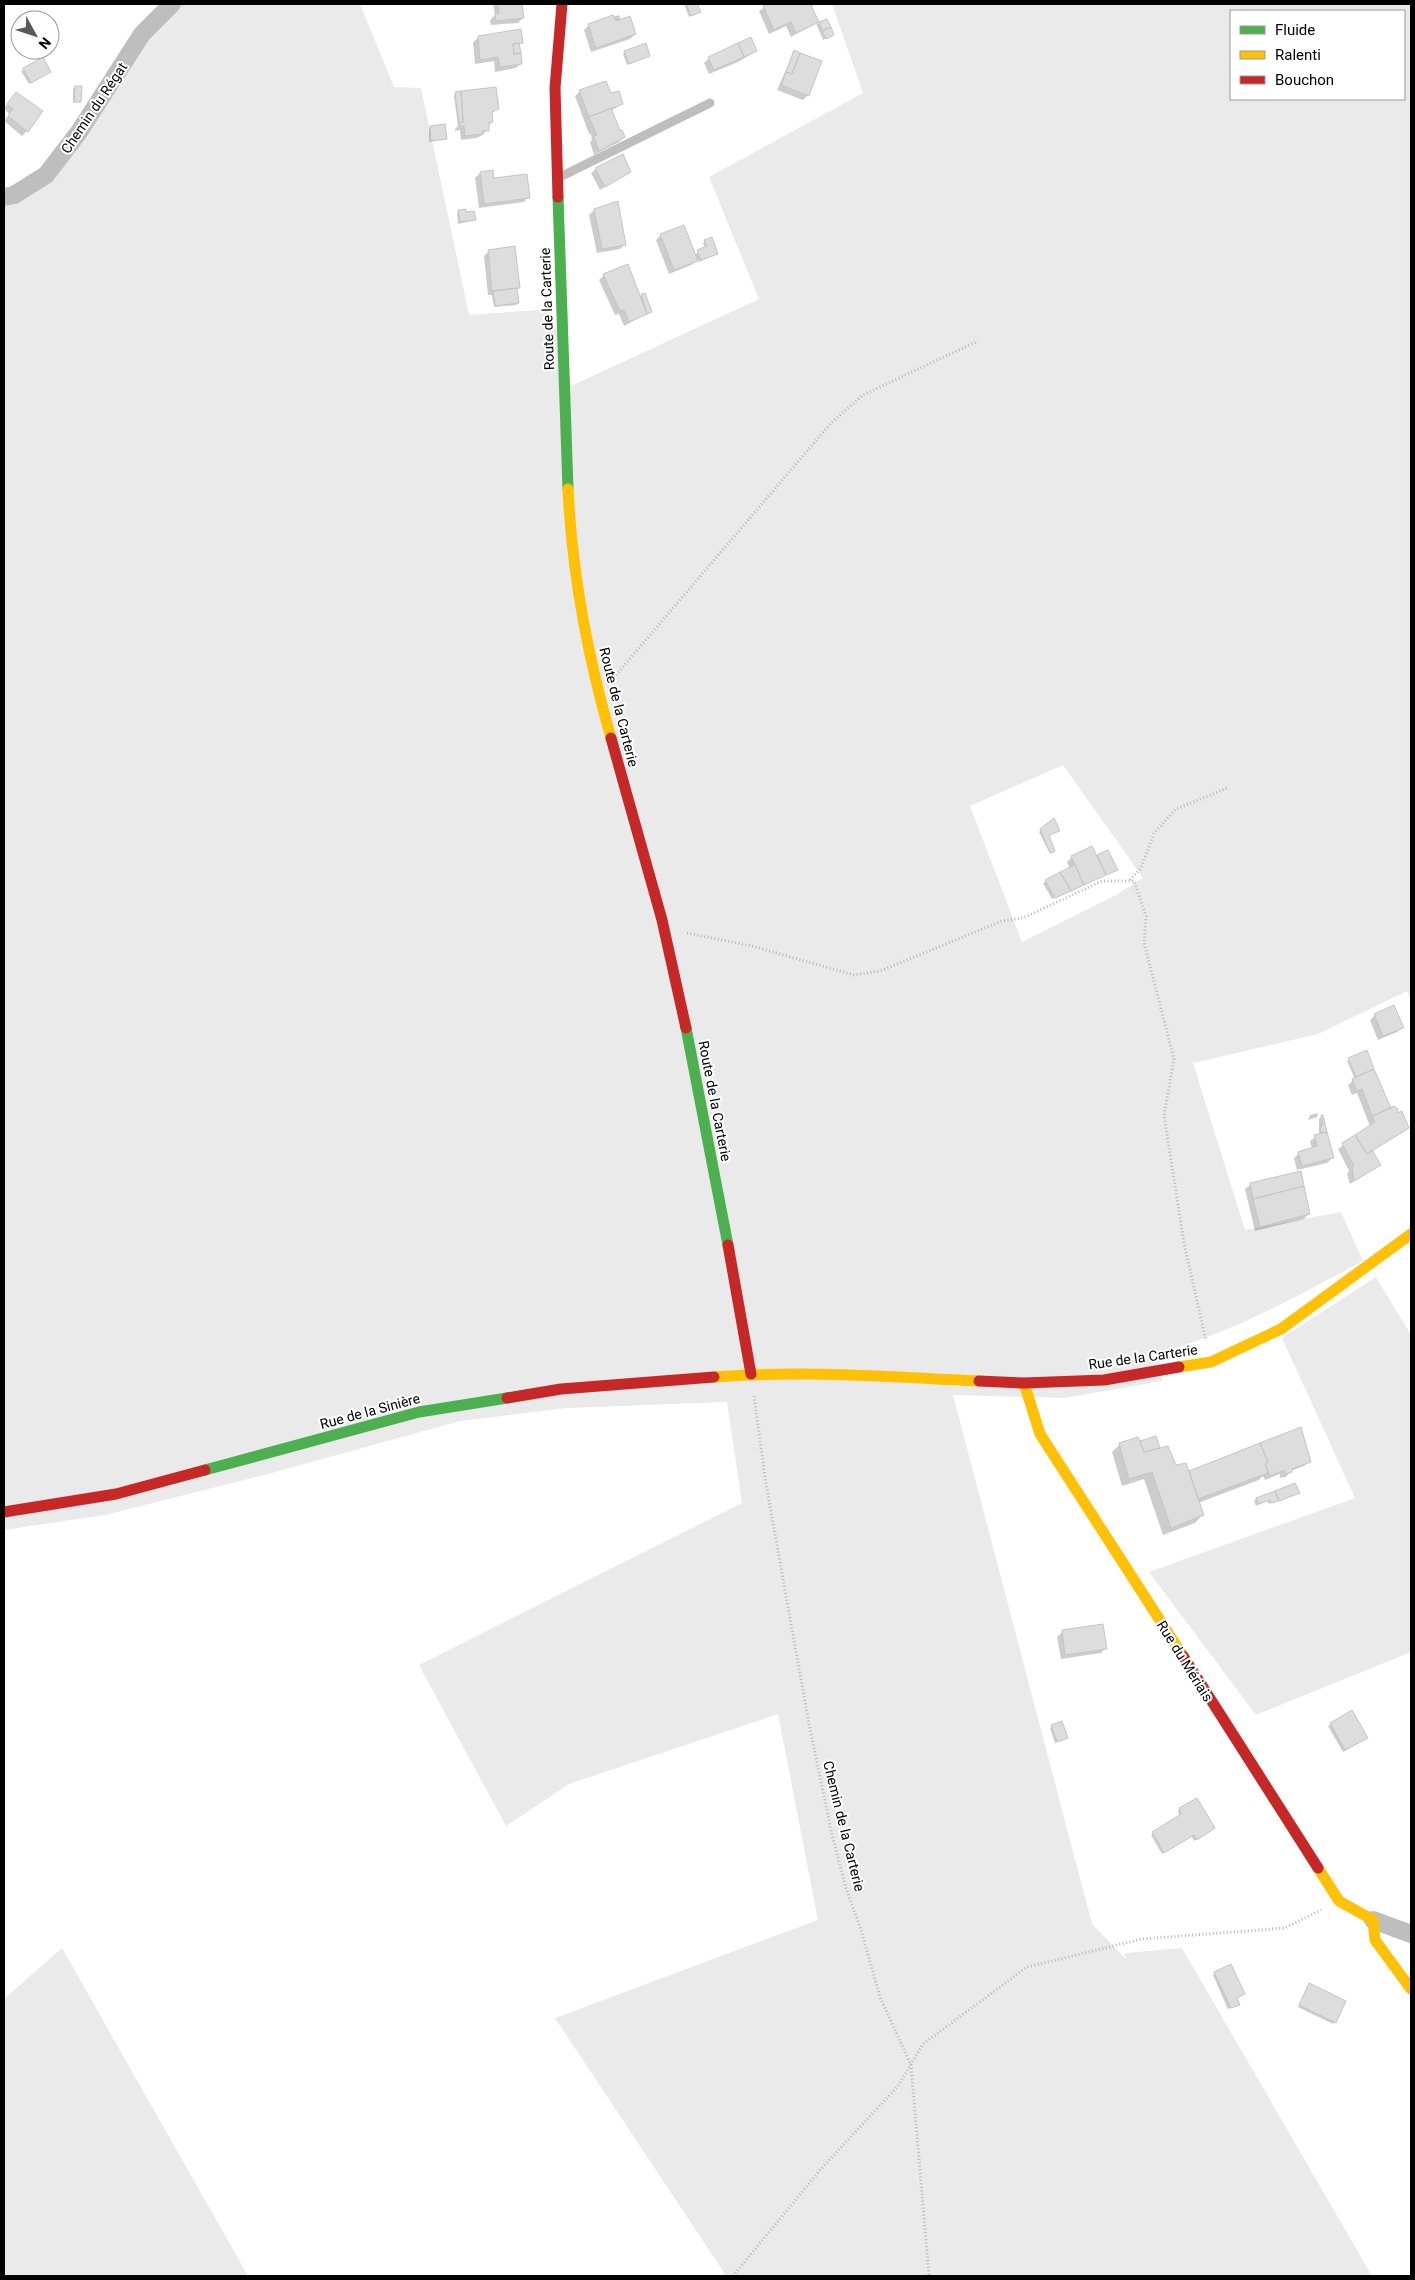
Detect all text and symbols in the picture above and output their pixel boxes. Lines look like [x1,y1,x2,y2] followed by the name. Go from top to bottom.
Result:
[10,10,60,60] north arrow
[1230,10,1405,100] legend
[1275,21,1315,39] text: Fluide
[36,34,54,52] text: N
[1275,46,1321,64] text: Ralenti
[58,59,131,157] street label: Chemin du Régat
[1275,71,1334,89] text: Bouchon
[537,248,557,370] street label: Route de la Carterie
[596,646,642,768] street label: Route de la Carterie
[695,1039,735,1163] street label: Route de la Carterie
[1087,1341,1199,1373] street label: Rue de la Carterie
[318,1390,422,1432] street label: Rue de la Sinière
[1154,1618,1216,1704] street label: Rue du Mériais
[820,1759,868,1893] street label: Chemin de la Carterie

